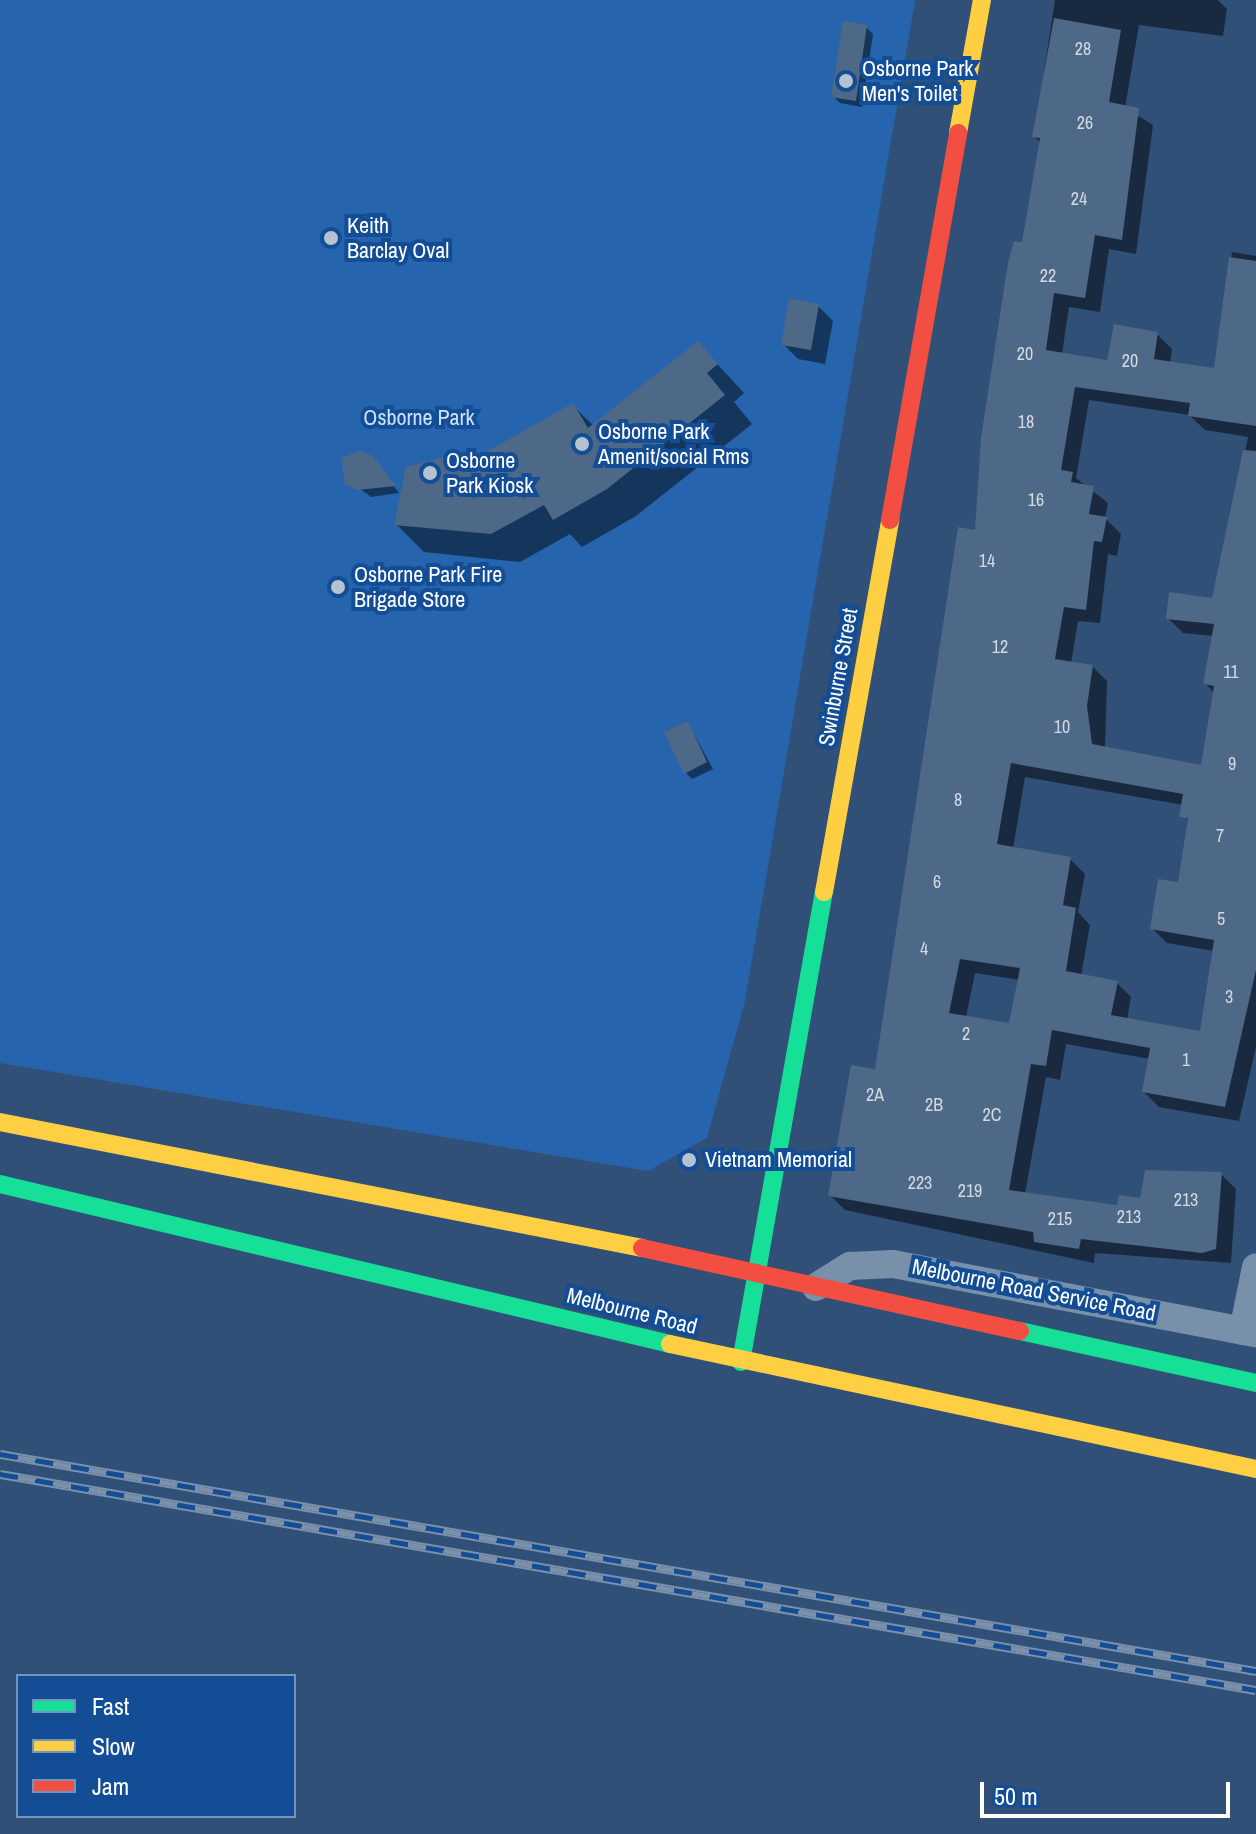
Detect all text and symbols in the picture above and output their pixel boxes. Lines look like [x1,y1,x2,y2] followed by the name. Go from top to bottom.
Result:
[1075,38,1091,60] house number: 28
[862,55,973,106] place label: Osborne Park Men's Toilet
[837,72,855,90] marker: Osborne Park Men's Toilet
[1077,112,1093,134] house number: 26
[1071,188,1087,210] house number: 24
[347,212,449,264] place label: Keith Barclay Oval
[322,229,340,247] marker: Keith Barclay Oval
[1040,265,1056,287] house number: 22
[1017,343,1033,365] house number: 20
[1122,350,1138,372] house number: 20
[363,405,475,431] park label: Osborne Park
[1018,411,1034,433] house number: 18
[598,418,749,470] place label: Osborne Park Amenit/social Rms
[573,435,591,453] marker: Osborne Park Amenit/social Rms
[446,447,533,498] place label: Osborne Park Kiosk
[421,464,439,482] marker: Osborne Park Kiosk
[1028,489,1044,511] house number: 16
[979,550,995,572] house number: 14
[354,561,502,612] place label: Osborne Park Fire Brigade Store
[329,578,347,596] marker: Osborne Park Fire Brigade Store
[813,606,863,748] street label: Swinburne Street
[992,636,1008,658] house number: 12
[1223,661,1239,683] house number: 11
[1054,716,1070,738] house number: 10
[1228,753,1236,775] house number: 9
[954,789,962,811] house number: 8
[1216,825,1224,847] house number: 7
[933,871,941,893] house number: 6
[1217,908,1225,930] house number: 5
[920,938,928,960] house number: 4
[1225,986,1233,1008] house number: 3
[962,1023,970,1045] house number: 2
[1182,1049,1190,1071] house number: 1
[866,1084,884,1106] house number: 2A
[925,1094,943,1116] house number: 2B
[983,1104,1001,1126] house number: 2C
[705,1147,852,1173] place label: Vietnam Memorial
[680,1151,698,1169] marker: Vietnam Memorial
[908,1172,932,1194] house number: 223
[958,1180,982,1202] house number: 219
[1174,1189,1198,1211] house number: 213
[1117,1206,1141,1228] house number: 213
[1048,1208,1072,1230] house number: 215
[910,1253,1158,1327] street label: Melbourne Road Service Road
[564,1282,700,1340] street label: Melbourne Road
[16,1674,296,1818] legend
[92,1690,129,1722] text: Fast
[92,1730,135,1762] text: Slow
[984,1766,1234,1816] scale bar
[92,1770,129,1802] text: Jam
[994,1780,1038,1812] text: 50 m

